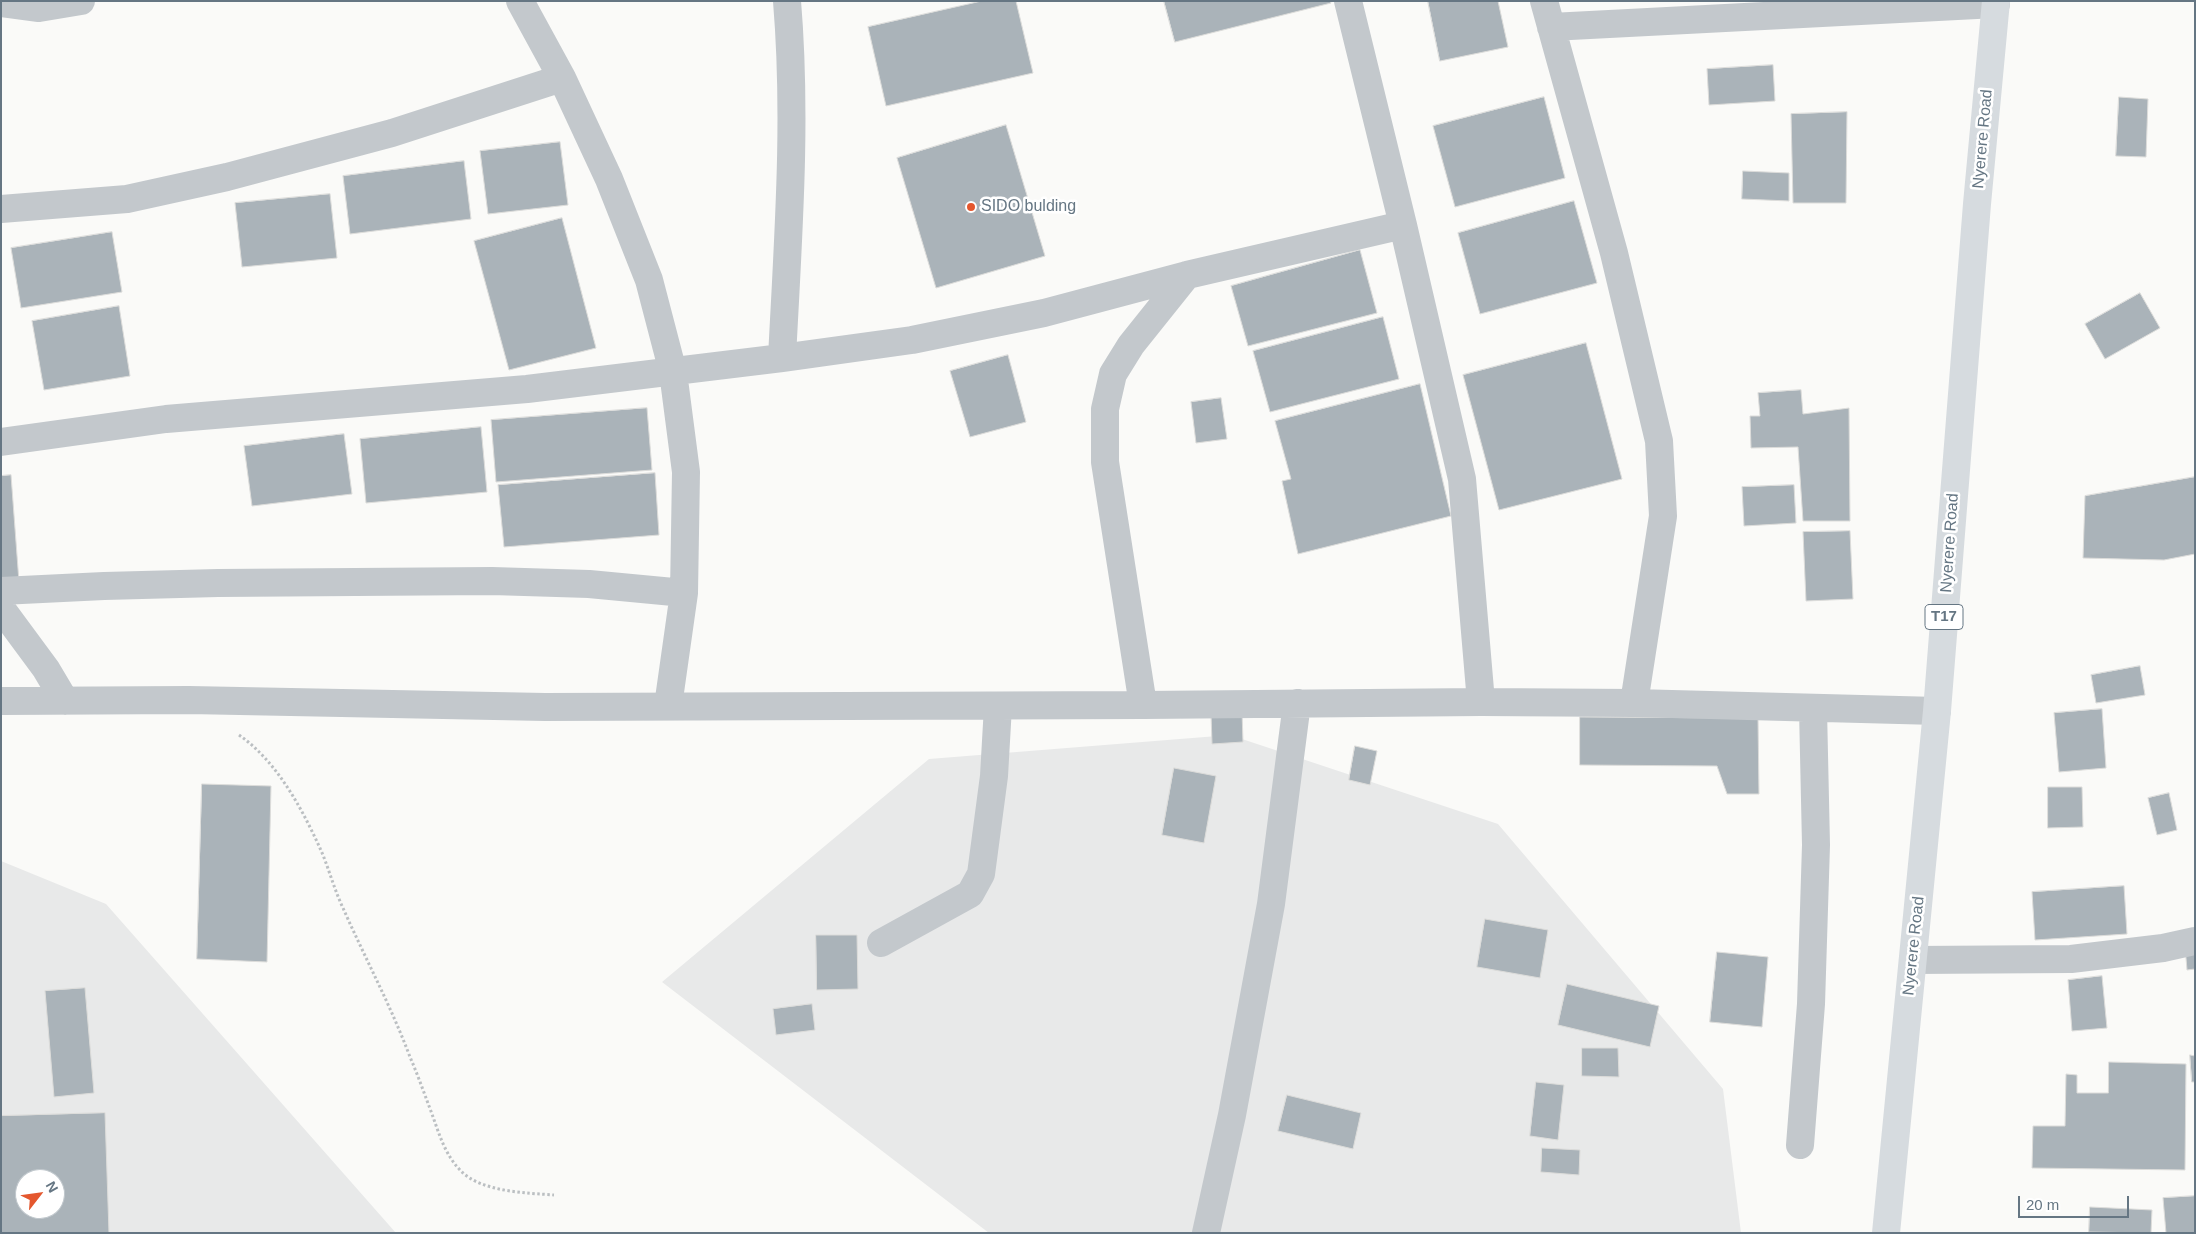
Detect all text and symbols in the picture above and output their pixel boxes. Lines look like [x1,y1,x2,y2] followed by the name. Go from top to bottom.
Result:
[1969,89,1997,189] street label: Nyerere Road
[981,197,1076,217] place label: SIDO bulding
[965,201,977,213] marker: SIDO bulding
[1937,493,1963,593] street label: Nyerere Road
[1925,604,1963,630] road number: T17
[1899,895,1929,997] street label: Nyerere Road
[15,1169,65,1219] north arrow
[43,1179,62,1195] text: N
[2021,1186,2132,1218] scale bar
[2026,1196,2059,1213] text: 20 m

